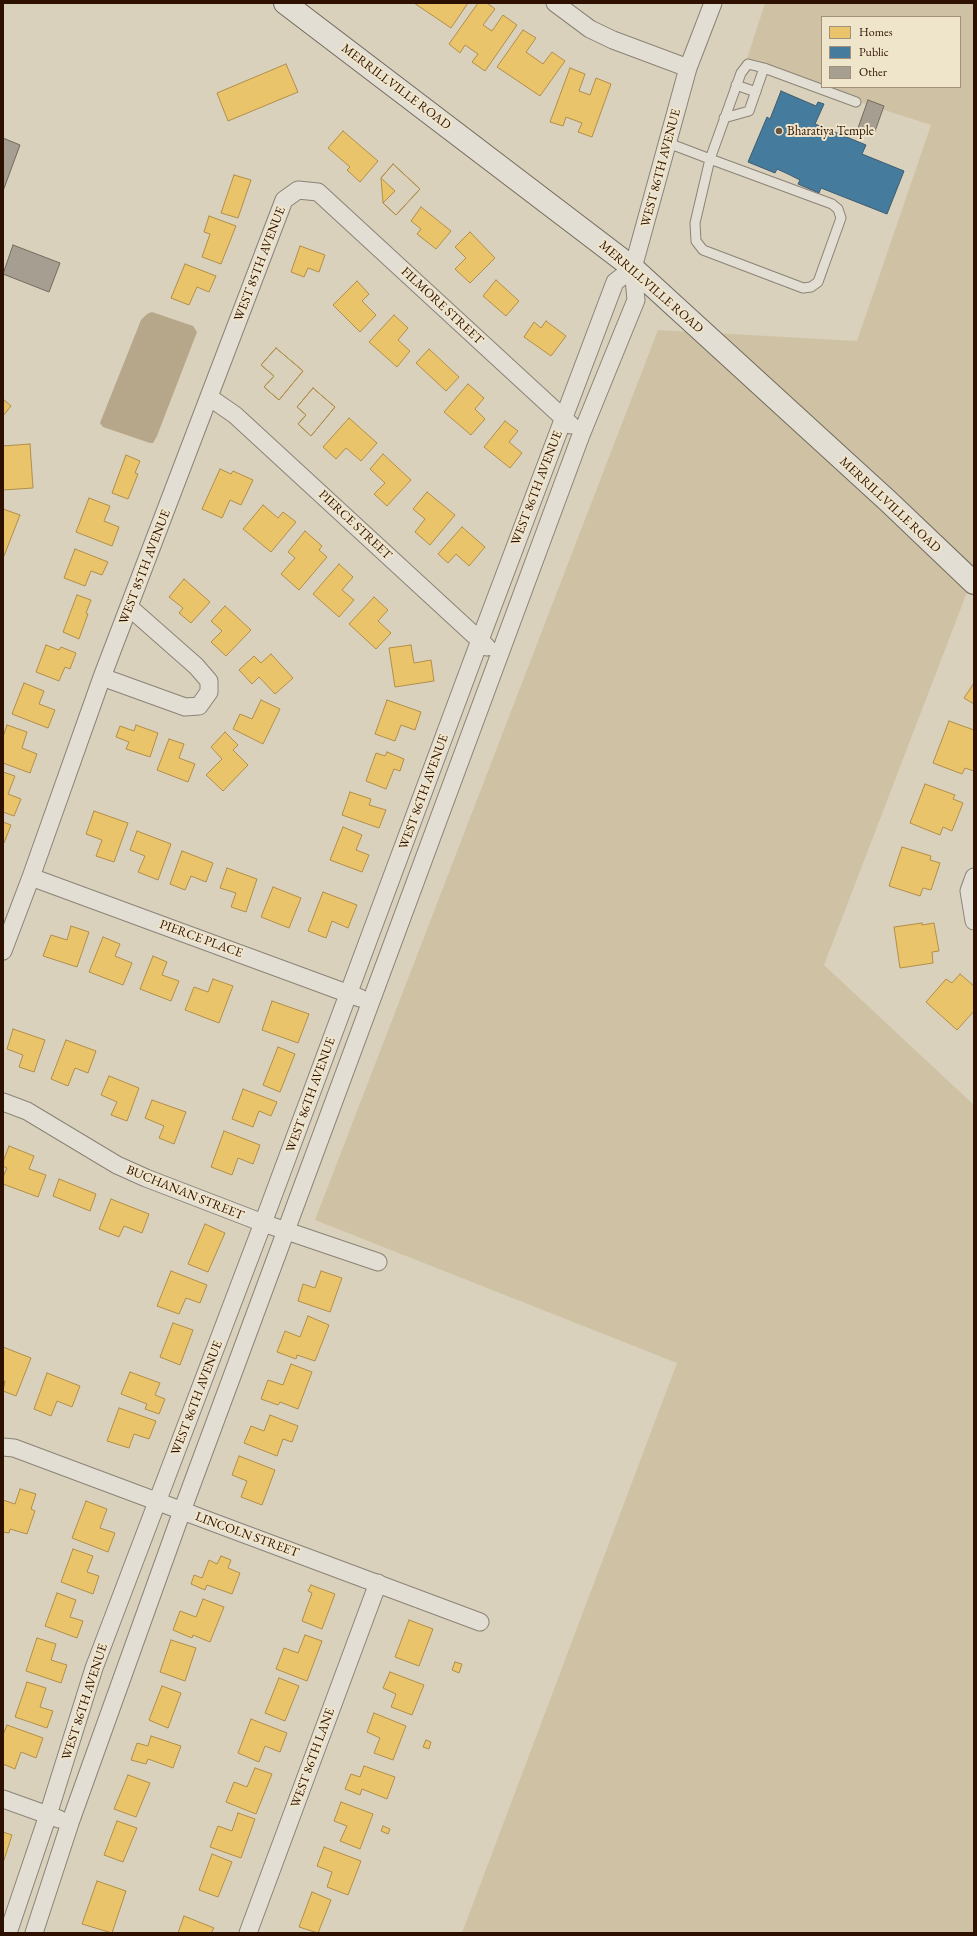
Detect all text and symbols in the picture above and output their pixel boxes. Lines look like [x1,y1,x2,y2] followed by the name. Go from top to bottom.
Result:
[821,16,961,88] legend
[859,24,893,40] text: Homes
[338,41,454,133] street label: MERRILLVILLE ROAD
[859,44,889,60] text: Public
[859,64,887,80] text: Other
[638,107,684,229] street label: WEST 86TH AVENUE
[787,123,874,139] place label: Bharatiya Temple
[774,126,784,136] marker: Bharatiya Temple
[231,205,289,323] street label: WEST 85TH AVENUE
[596,237,706,337] street label: MERRILLVILLE ROAD
[398,264,486,348] street label: FILMORE STREET
[508,429,566,547] street label: WEST 86TH AVENUE
[836,454,944,556] street label: MERRILLVILLE ROAD
[315,487,395,563] street label: PIERCE STREET
[116,508,174,626] street label: WEST 85TH AVENUE
[396,732,452,852] street label: WEST 86TH AVENUE
[157,917,245,961] street label: PIERCE PLACE
[283,1035,339,1155] street label: WEST 86TH AVENUE
[124,1162,246,1224] street label: BUCHANAN STREET
[168,1339,226,1457] street label: WEST 86TH AVENUE
[193,1509,301,1561] street label: LINCOLN STREET
[59,1642,111,1762] street label: WEST 86TH AVENUE
[288,1706,338,1810] street label: WEST 86TH LANE

